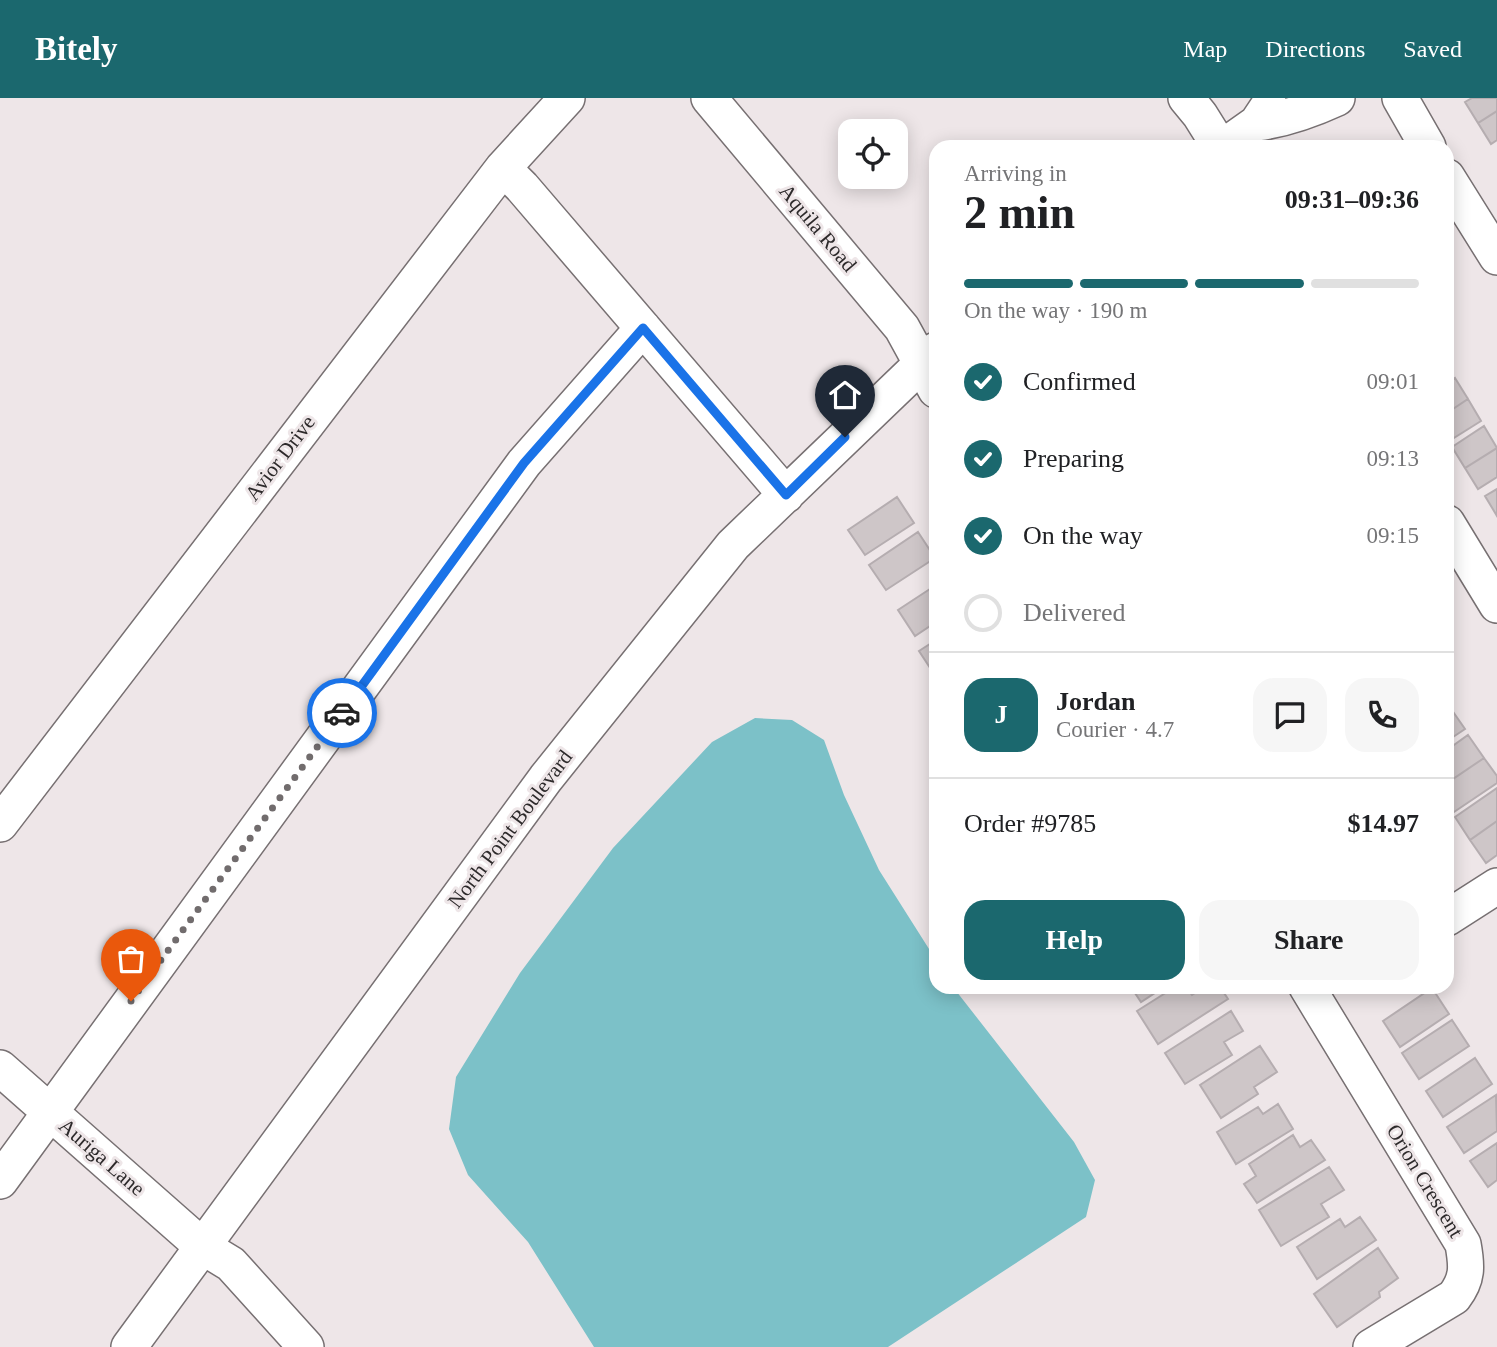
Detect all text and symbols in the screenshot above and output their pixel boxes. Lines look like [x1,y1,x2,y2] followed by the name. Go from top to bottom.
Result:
[35,31,117,67] text: Bitely
[1183,36,1227,62] text: Map
[1265,36,1365,62] text: Directions
[1403,36,1462,62] text: Saved
[838,119,908,189] map controls
[838,119,908,189] button: locate
[964,161,1067,186] text: Arriving in
[775,179,862,277] street label: Aquila Road
[1285,185,1419,214] text: 09:31–09:36
[964,187,1075,238] text: 2 min
[964,298,1147,323] text: On the way · 190 m
[964,363,1002,401] icon: check
[815,365,875,437] pin
[1023,367,1136,396] text: Confirmed
[1367,369,1419,394] text: 09:01
[826,376,864,414] icon: home
[240,411,320,505] street label: Avior Drive
[964,440,1002,478] icon: check
[1023,444,1124,473] text: Preparing
[1367,446,1419,471] text: 09:13
[964,517,1002,555] icon: check
[1023,521,1143,550] text: On the way
[1367,523,1419,548] text: 09:15
[1023,598,1126,627] text: Delivered
[307,678,377,748] courier
[1253,678,1327,752] button: chat
[1345,678,1419,752] button: phone
[1056,687,1135,716] text: Jordan
[323,694,361,732] icon: car
[995,700,1008,729] text: J
[1056,717,1174,742] text: Courier · 4.7
[443,745,577,913] street label: North Point Boulevard
[964,809,1096,838] text: Order #9785
[1348,809,1419,838] text: $14.97
[964,900,1185,980] button: Help
[1199,900,1419,980] button: Share
[101,929,161,1001] pin
[112,940,150,978] icon: bag
[54,1113,150,1201] street label: Auriga Lane
[1382,1120,1468,1242] street label: Orion Crescent

